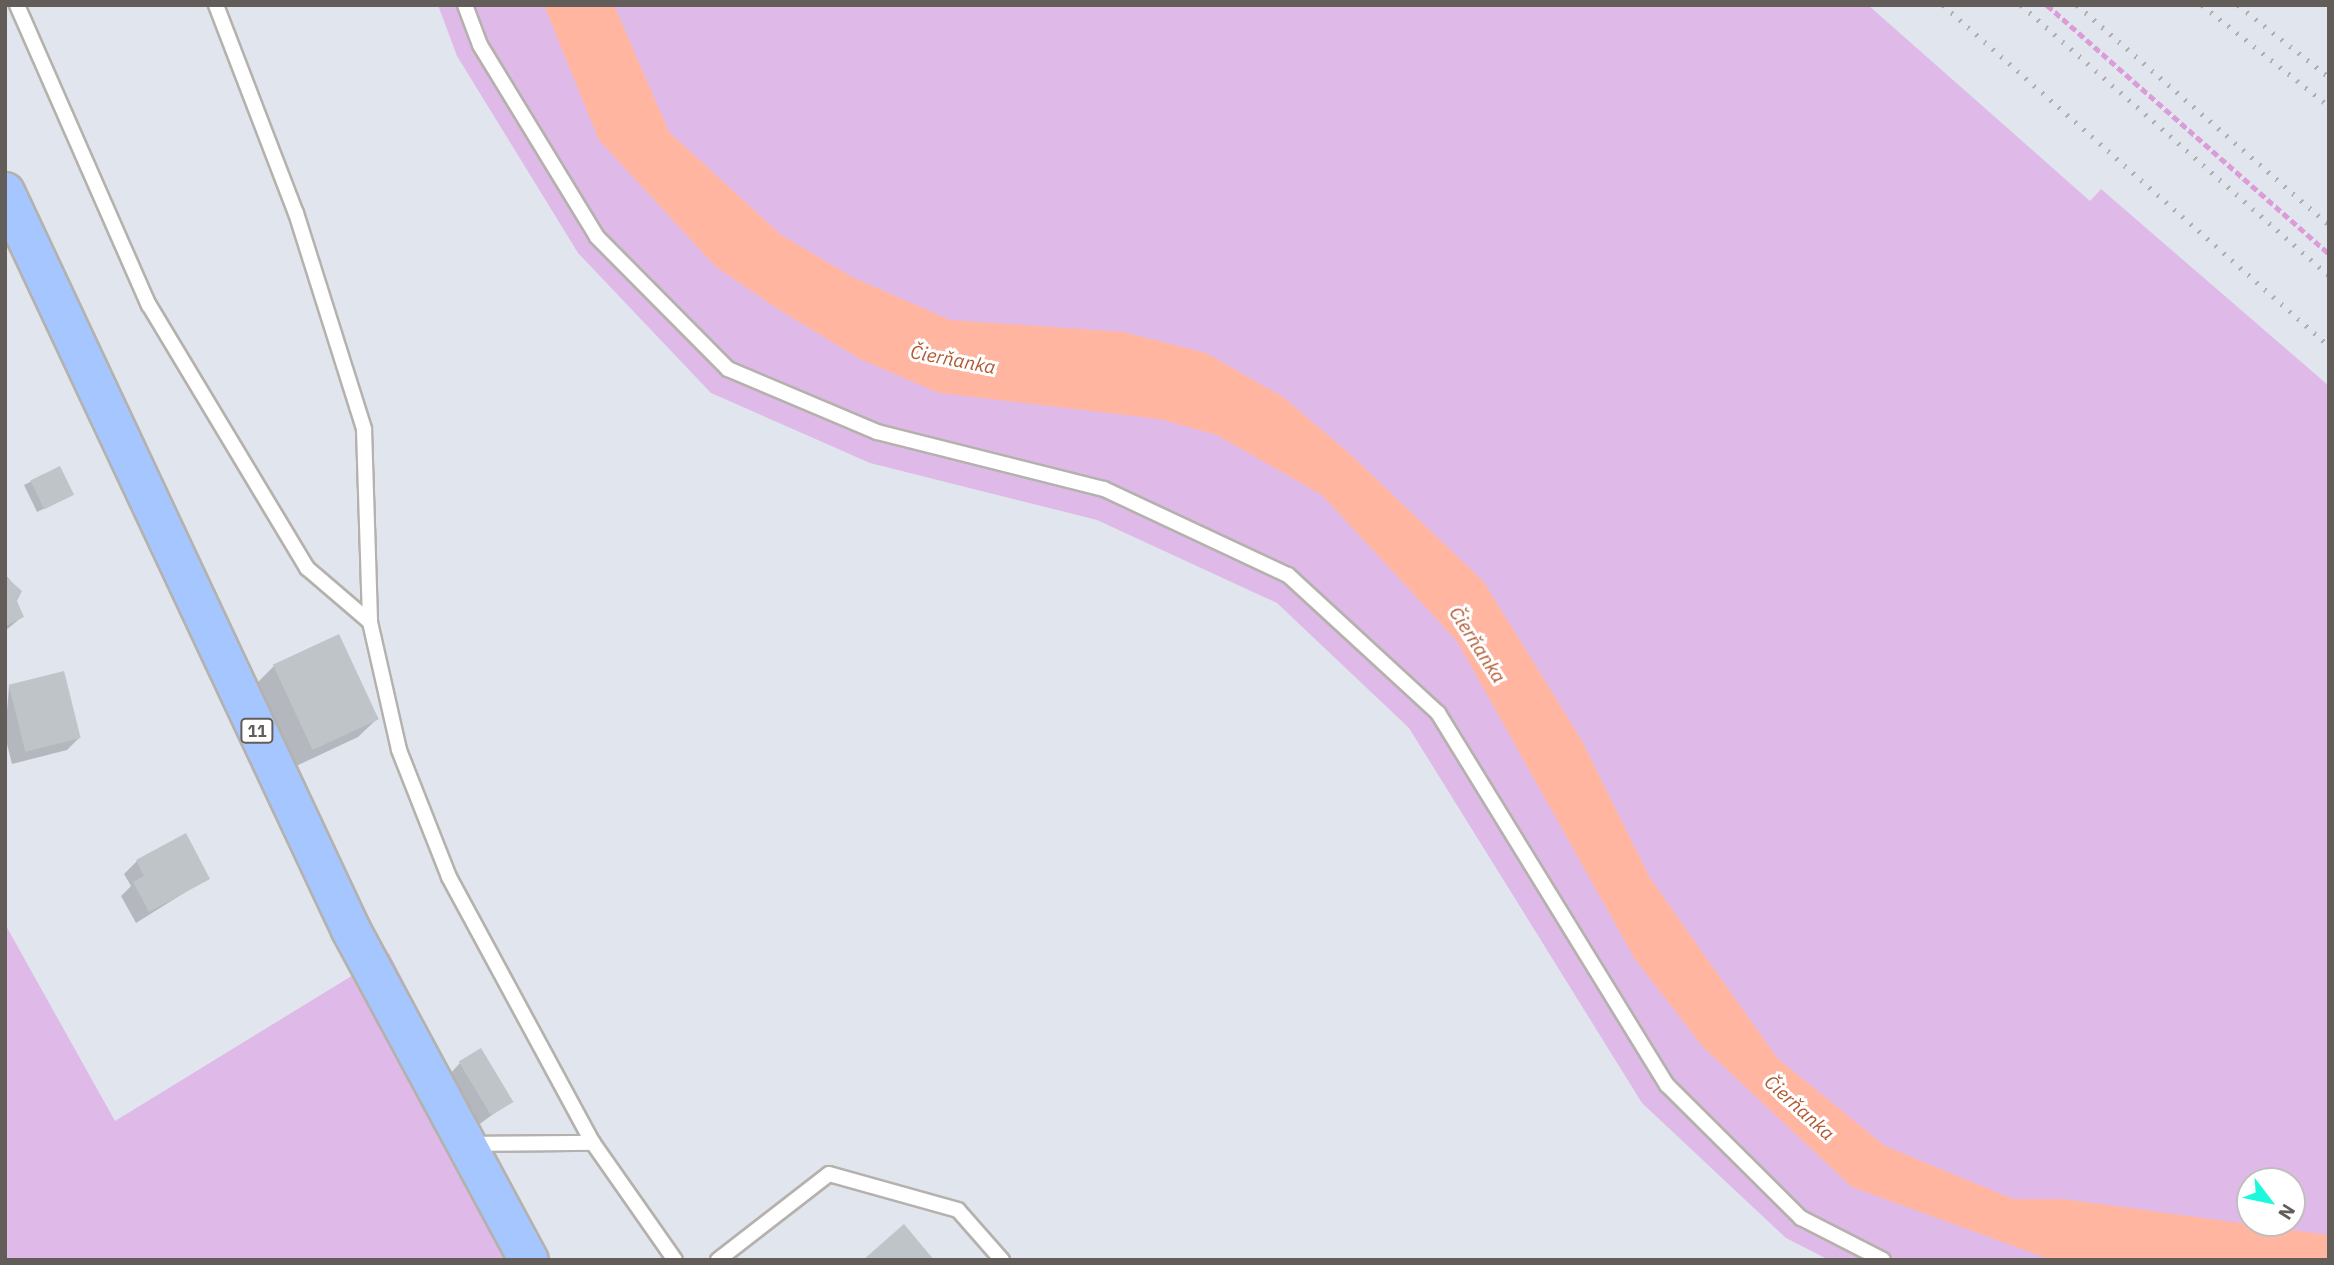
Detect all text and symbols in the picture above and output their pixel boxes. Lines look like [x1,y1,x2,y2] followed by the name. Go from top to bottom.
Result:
[909,341,997,379] water label: Čierňanka
[1444,603,1510,687] water label: Čierňanka
[240,718,274,744] road number: 11
[1759,1071,1839,1145] water label: Čierňanka
[2236,1167,2306,1237] north arrow
[2273,1200,2301,1224] text: N

